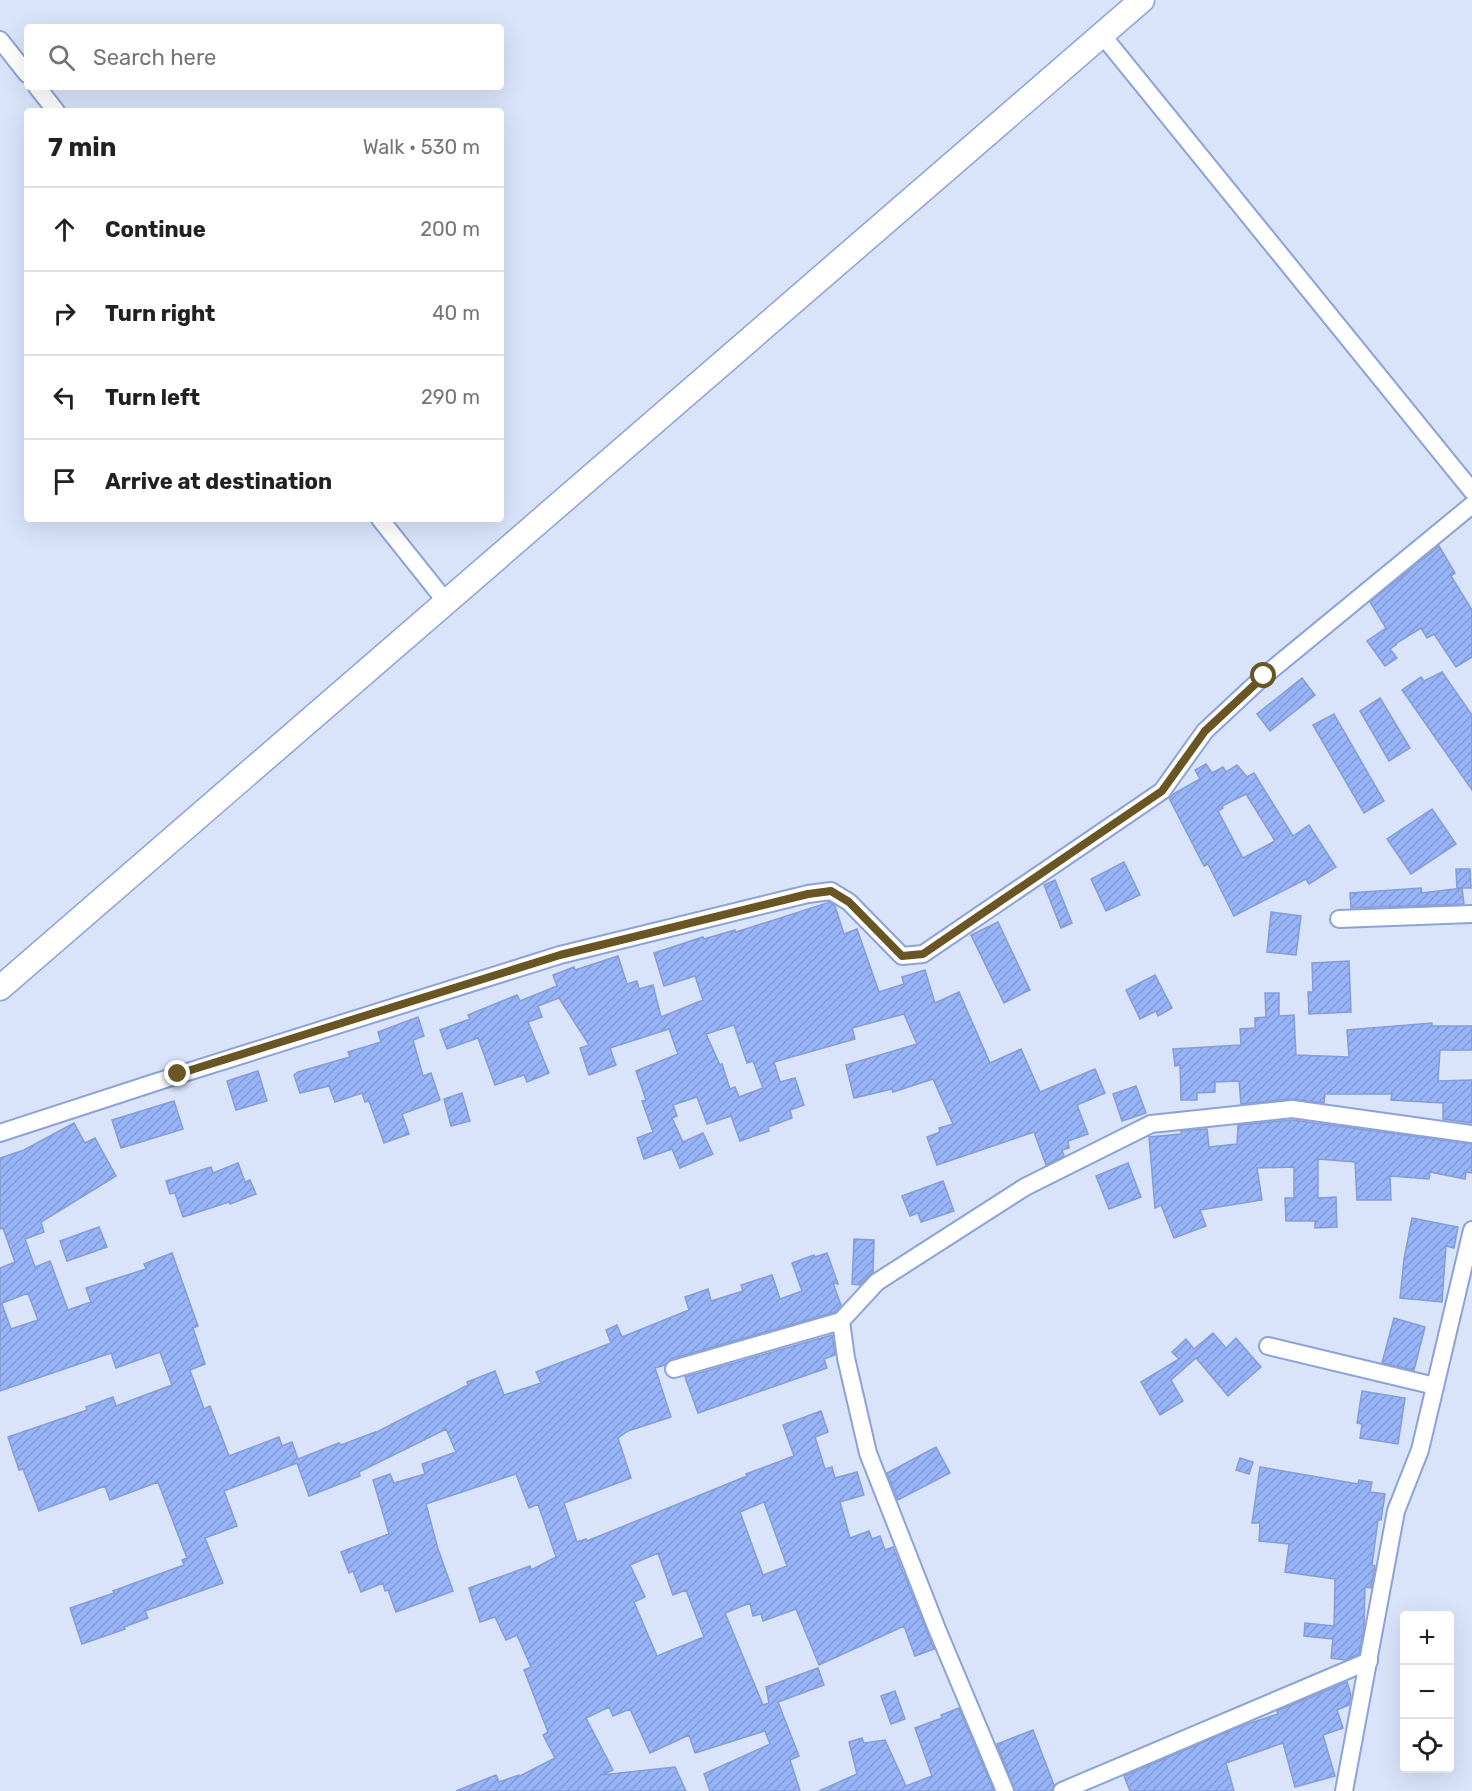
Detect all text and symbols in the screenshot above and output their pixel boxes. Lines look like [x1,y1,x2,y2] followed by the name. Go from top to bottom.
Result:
[24,24,504,90] search box
[45,41,78,74] icon: search
[93,44,216,71] text: Search here
[48,132,116,163] text: 7 min
[363,135,480,159] text: Walk · 530 m
[48,213,81,246] icon: ahead
[105,216,206,243] text: Continue
[420,217,480,241] text: 200 m
[48,297,81,330] icon: right
[105,300,215,327] text: Turn right
[432,301,480,325] text: 40 m
[48,381,81,414] icon: left
[105,384,200,411] text: Turn left
[421,385,480,409] text: 290 m
[48,465,81,498] icon: arrive
[105,468,332,495] text: Arrive at destination
[1250,662,1276,688] route start
[164,1060,190,1086] route end
[1400,1611,1454,1773] map controls
[1400,1611,1454,1665] button: +
[1400,1665,1454,1719] button: −
[1400,1719,1454,1773] button: locate

